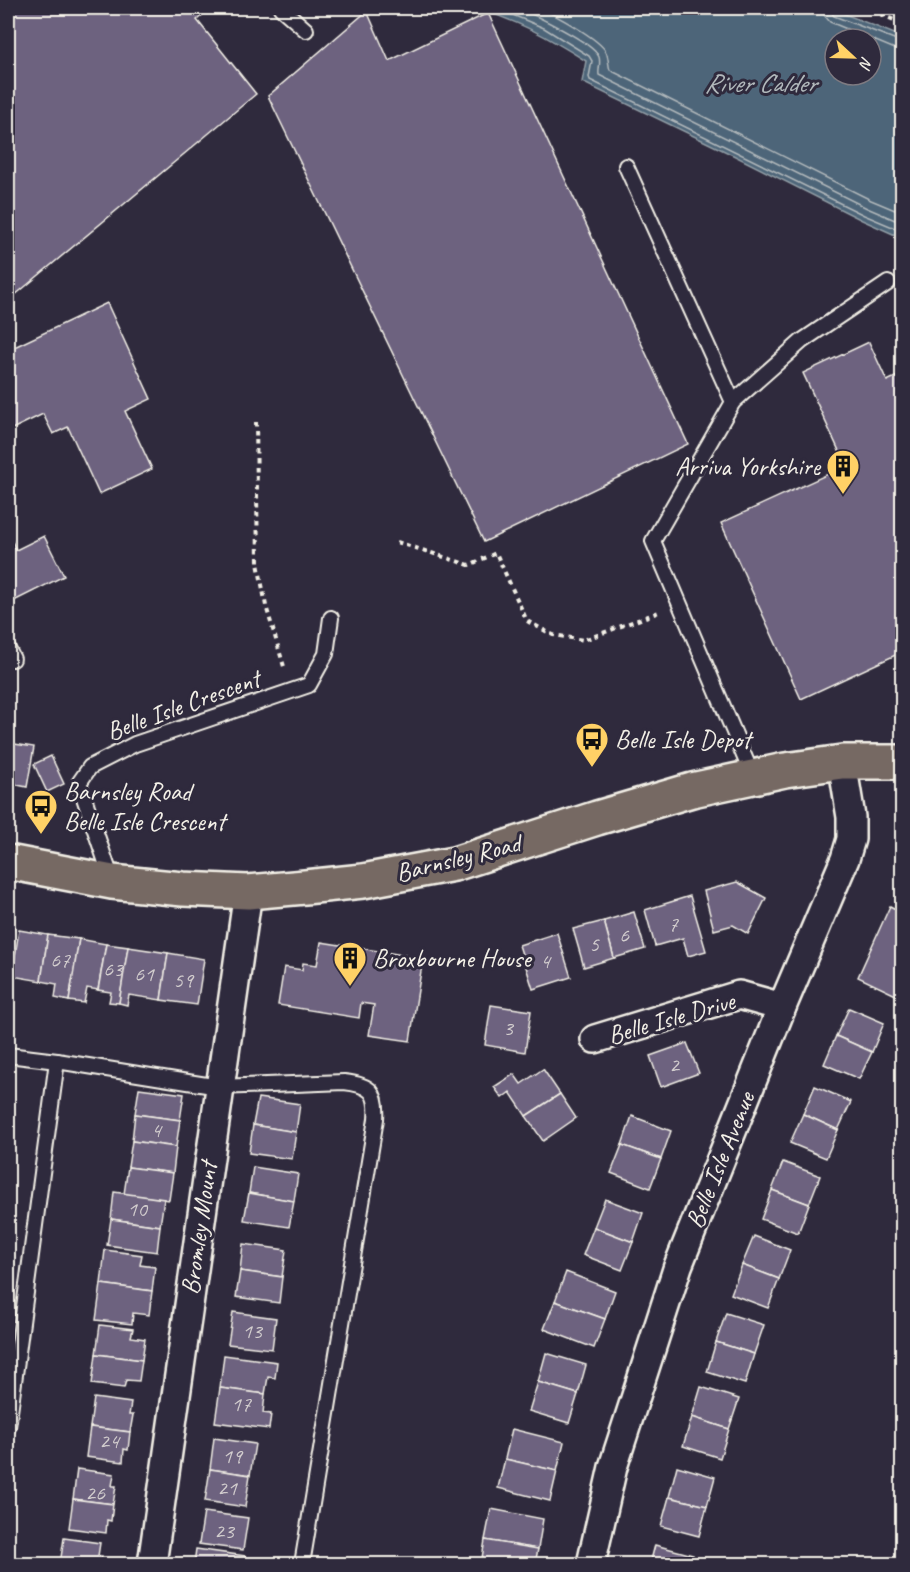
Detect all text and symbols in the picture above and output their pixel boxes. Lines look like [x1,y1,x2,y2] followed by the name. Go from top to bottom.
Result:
[823,27,883,87] north arrow
[854,54,877,73] text: N
[704,66,820,100] water label: River Calder
[825,448,861,495] building icon: Arriva Yorkshire
[675,450,822,483] place label: Arriva Yorkshire
[102,661,268,748] street label: Belle Isle Crescent
[574,721,610,768] bus stop icon: Belle Isle Depot
[615,723,754,756] place label: Belle Isle Depot
[64,775,228,838] place label: Barnsley Road Belle Isle Crescent
[23,788,59,835] bus stop icon: Barnsley Road Belle Isle Crescent
[392,826,527,889] street label: Barnsley Road
[668,910,679,938] house number: 7
[619,921,630,949] house number: 6
[589,930,600,958] house number: 5
[332,940,368,987] building icon: Broxbourne House
[373,942,533,975] place label: Broxbourne House
[50,946,71,974] house number: 67
[540,947,552,975] house number: 4
[103,955,125,983] house number: 63
[134,960,155,988] house number: 61
[173,966,195,994] house number: 59
[604,984,740,1052] street label: Belle Isle Drive
[503,1014,515,1042] house number: 3
[669,1051,681,1079] house number: 2
[678,1086,763,1233] street label: Belle Isle Avenue
[151,1116,163,1144] house number: 4
[173,1156,225,1297] street label: Bromley Mount
[127,1195,149,1223] house number: 10
[242,1317,264,1345] house number: 13
[231,1390,252,1418] house number: 17
[99,1427,121,1455] house number: 24
[222,1442,244,1470] house number: 19
[217,1474,238,1502] house number: 21
[85,1479,106,1507] house number: 26
[214,1517,236,1545] house number: 23

